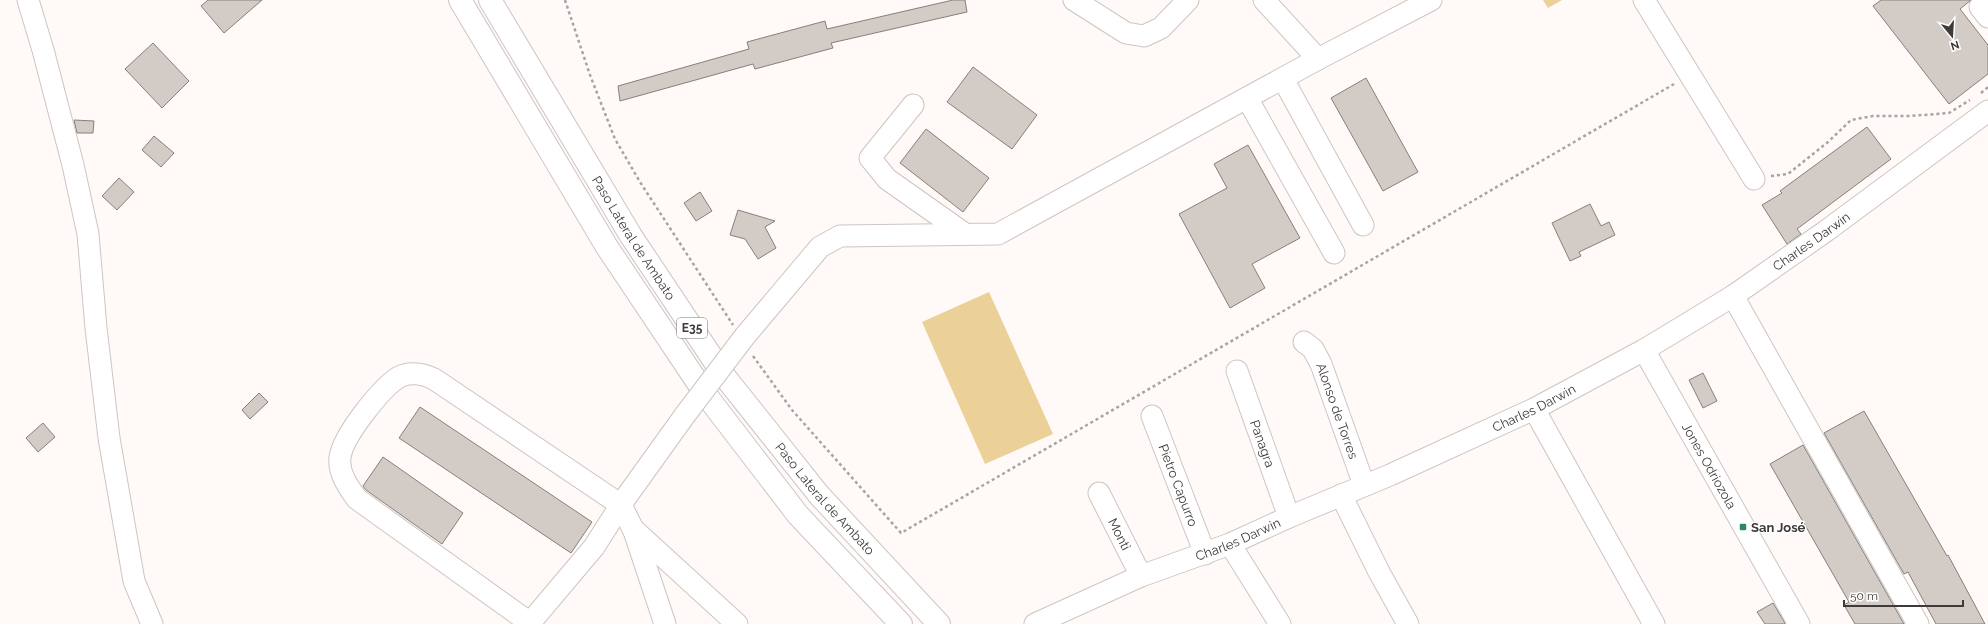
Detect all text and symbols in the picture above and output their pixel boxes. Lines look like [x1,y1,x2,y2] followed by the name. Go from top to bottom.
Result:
[1932,16,1972,56] north arrow
[1949,38,1961,53] text: N
[589,173,679,303] street label: Paso Lateral de Ambato
[1770,209,1853,274] street label: Charles Darwin
[677,318,707,338] road number: E35
[1313,361,1361,461] street label: Alonso de Torres
[1490,381,1578,435] street label: Charles Darwin
[1247,418,1278,470] street label: Panagra
[1679,420,1739,512] street label: Jones Odriozola
[772,440,878,558] street label: Paso Lateral de Ambato
[1156,442,1201,529] street label: Pietro Capurro
[1193,515,1283,564] street label: Charles Darwin
[1105,516,1134,553] street label: Monti
[1751,520,1806,535] place label: San José
[1738,522,1748,532] marker: San José
[1844,582,1963,608] scale bar
[1850,589,1878,603] text: 50 m

